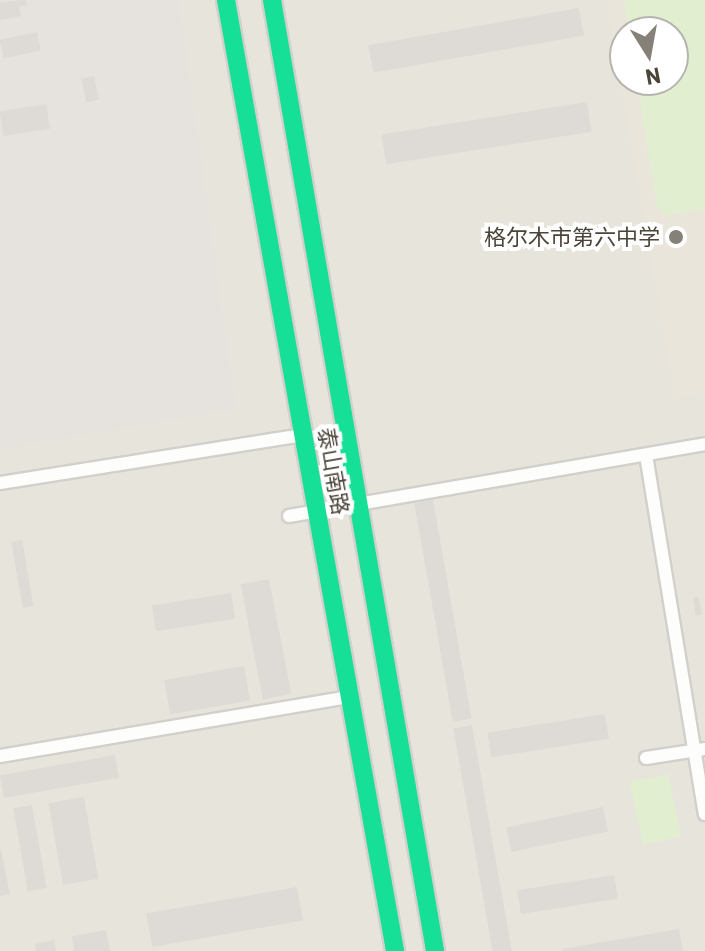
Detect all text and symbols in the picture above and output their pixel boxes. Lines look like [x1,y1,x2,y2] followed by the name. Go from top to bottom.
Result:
[609,16,689,96] north arrow
[644,63,663,92] text: N
[484,224,660,250] place label: 格尔木市第六中学
[667,228,685,246] marker: 格尔木市第六中学
[313,425,355,517] street label: 泰山南路

